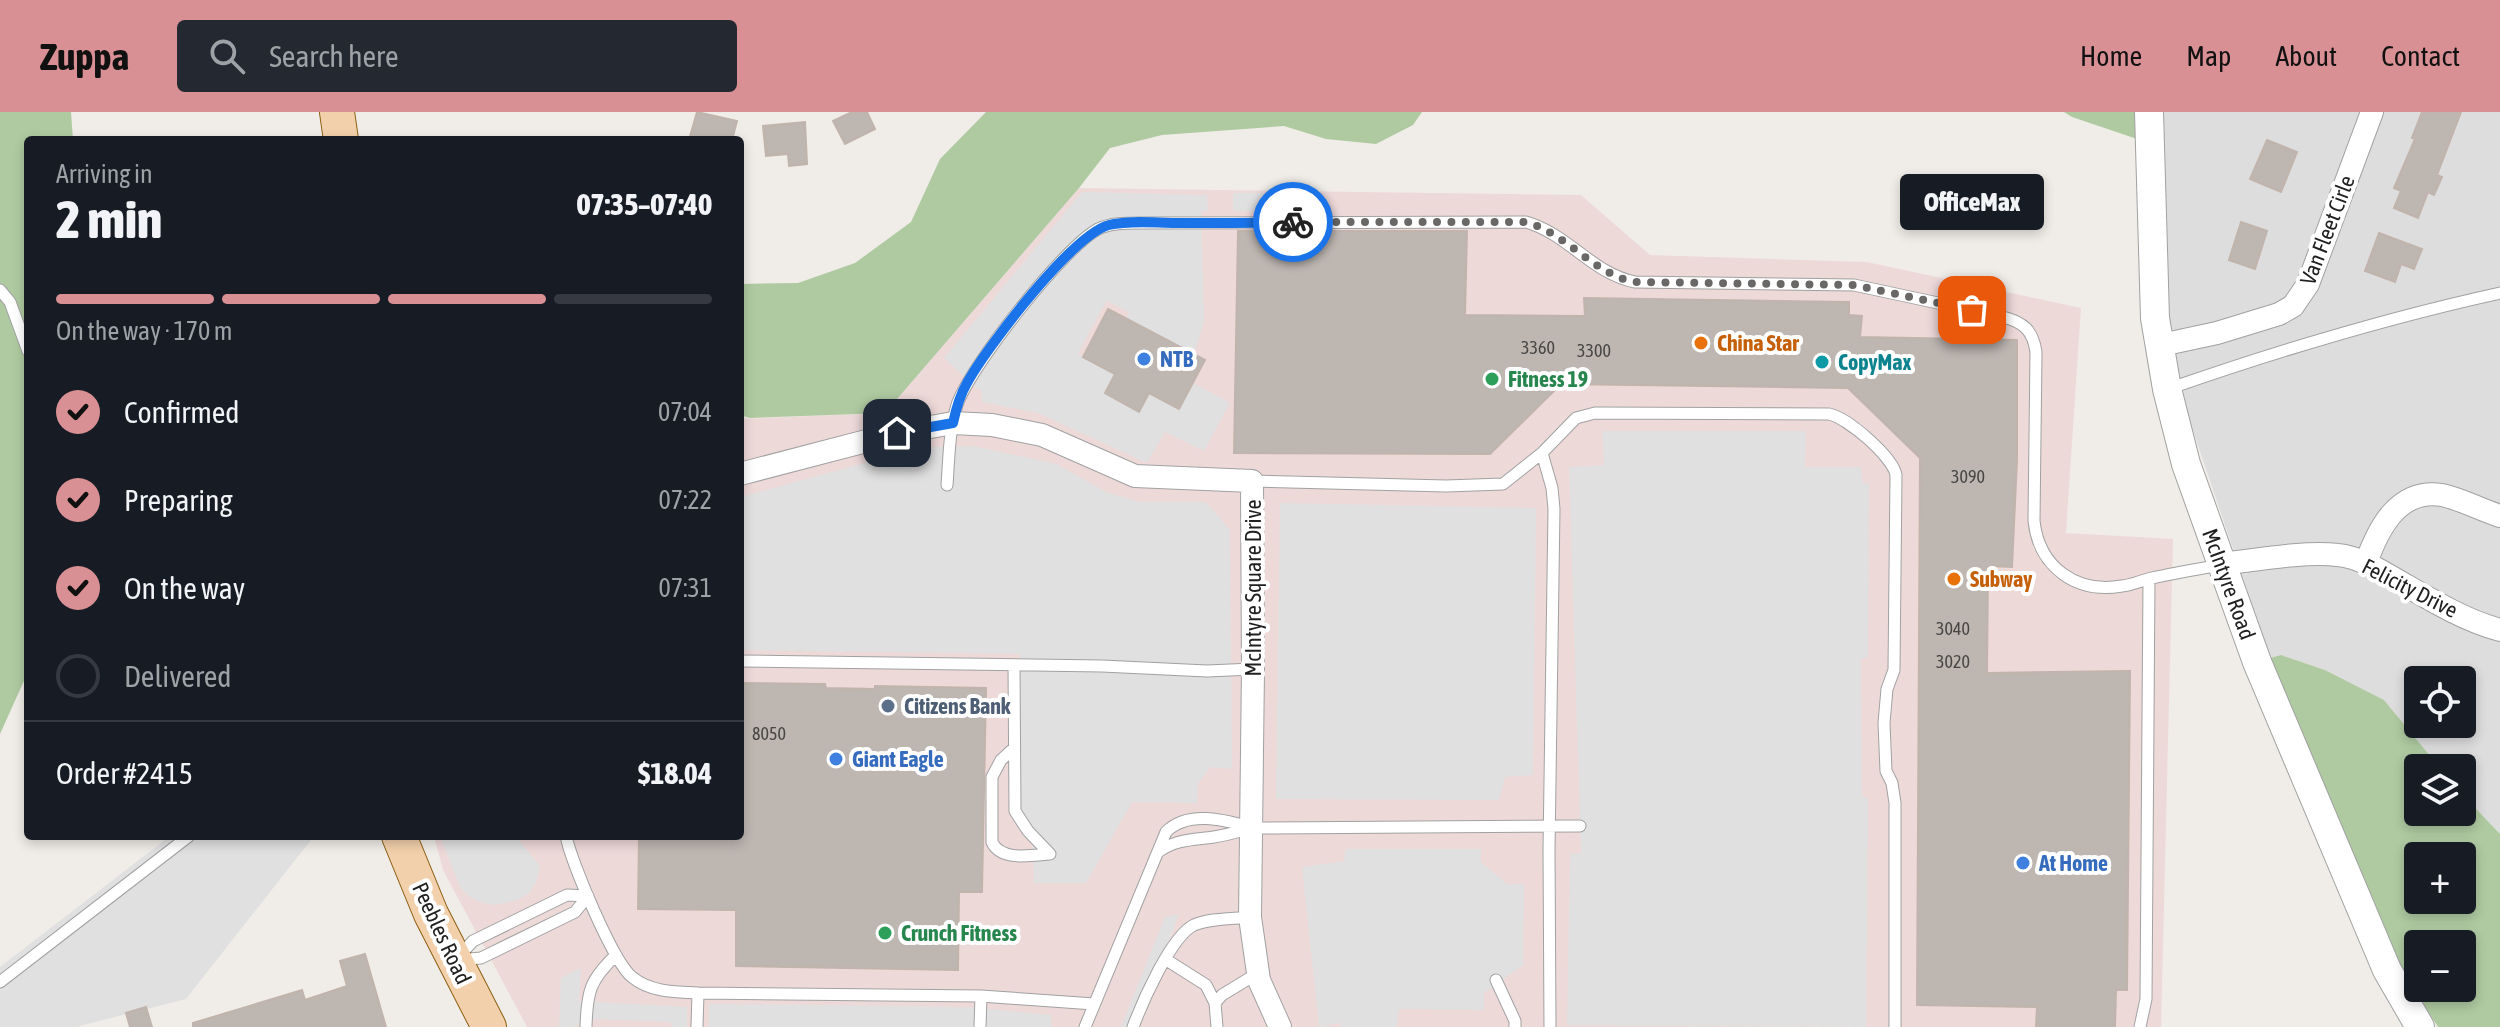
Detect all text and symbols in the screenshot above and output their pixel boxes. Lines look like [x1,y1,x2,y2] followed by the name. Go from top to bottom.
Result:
[177,20,737,92] search box
[205,34,249,78] icon: search
[40,35,129,78] text: Zuppa
[269,39,399,73] text: Search here
[2080,40,2142,72] text: Home
[2186,40,2231,72] text: Map
[2275,40,2337,72] text: About
[2381,40,2460,72] text: Contact
[56,159,153,189] text: Arriving in
[2294,172,2360,288] street label: Van Fleet Cirle
[1900,174,2044,230] callout: OfficeMax
[1253,182,1333,262] courier
[577,187,712,221] text: 07:35–07:40
[1924,187,2020,217] text: OfficeMax
[56,189,162,249] text: 2 min
[1271,200,1315,244] icon: bike
[1938,276,2006,344] pin
[1950,288,1994,332] icon: bag
[56,316,233,346] text: On the way · 170 m
[1717,330,1799,356] place label: China Star
[1692,334,1710,352] marker: China Star
[1521,337,1555,358] house number: 3360
[1577,340,1611,361] house number: 3300
[1160,346,1194,372] place label: NTB
[1838,349,1911,375] place label: CopyMax
[1135,350,1153,368] marker: NTB
[1813,353,1831,371] marker: CopyMax
[1508,366,1588,392] place label: Fitness 19
[1483,370,1501,388] marker: Fitness 19
[56,390,100,434] icon: check
[124,395,239,429] text: Confirmed
[658,397,712,427] text: 07:04
[863,399,931,467] pin
[875,411,919,455] icon: home
[1951,466,1985,487] house number: 3090
[56,478,100,522] icon: check
[124,483,233,517] text: Preparing
[658,485,712,515] text: 07:22
[1240,500,1266,676] street label: McIntyre Square Drive
[2197,525,2261,643] street label: McIntyre Road
[2358,553,2462,623] street label: Felicity Drive
[56,566,100,610] icon: check
[1970,566,2032,592] place label: Subway
[1945,570,1963,588] marker: Subway
[124,571,245,605] text: On the way
[658,573,712,603] text: 07:31
[1936,618,1970,639] house number: 3040
[1936,651,1970,672] house number: 3020
[124,659,232,693] text: Delivered
[2404,666,2476,1002] map controls
[2404,666,2476,738] button: locate
[904,693,1011,719] place label: Citizens Bank
[879,697,897,715] marker: Citizens Bank
[752,723,786,744] house number: 8050
[852,746,944,772] place label: Giant Eagle
[827,750,845,768] marker: Giant Eagle
[2404,754,2476,826] button: layers
[56,756,193,790] text: Order #2415
[638,756,712,790] text: $18.04
[2404,842,2476,914] button: +
[2038,850,2108,876] place label: At Home
[2014,854,2032,872] marker: At Home
[407,878,477,988] street label: Peebles Road
[901,920,1017,946] place label: Crunch Fitness
[876,924,894,942] marker: Crunch Fitness
[2404,930,2476,1002] button: −

